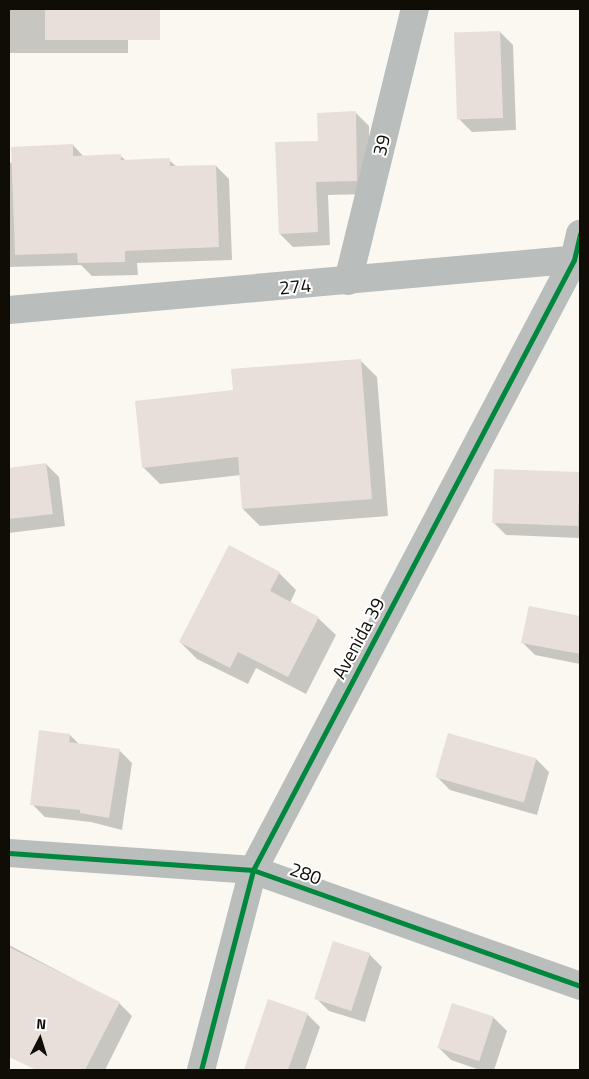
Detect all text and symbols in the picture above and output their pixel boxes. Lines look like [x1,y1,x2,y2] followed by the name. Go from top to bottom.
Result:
[367,132,395,158] street label: 39
[278,273,312,299] street label: 274
[327,593,389,683] street label: Avenida 39
[287,857,325,889] street label: 280
[36,1013,47,1034] text: N
[15,1014,65,1064] north arrow

